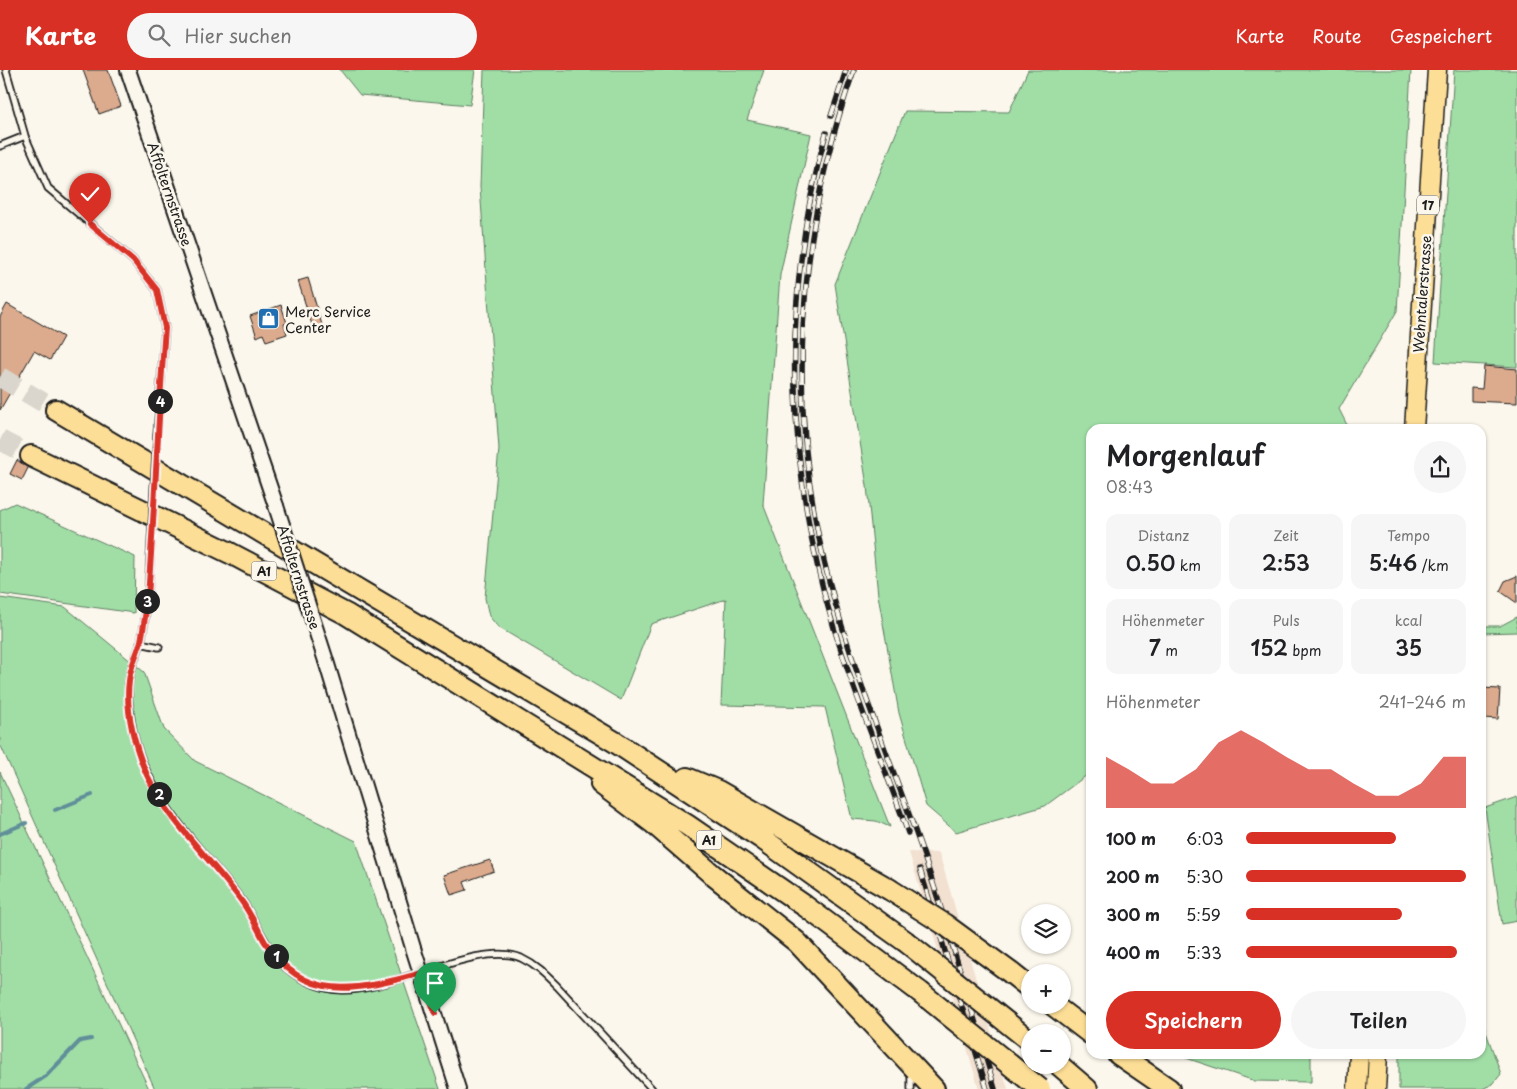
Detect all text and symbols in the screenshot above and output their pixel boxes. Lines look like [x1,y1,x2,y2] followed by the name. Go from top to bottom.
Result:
[127,13,477,58] search box
[25,17,97,53] text: Karte
[145,21,173,49] icon: search
[185,21,292,49] text: Hier suchen
[1236,22,1284,49] text: Karte
[1312,22,1362,49] text: Route
[1390,22,1492,49] text: Gespeichert
[142,139,198,249] street label: Affolternstrasse
[69,173,111,224] pin
[76,180,104,208] icon: check
[1417,196,1439,214] road number: 17
[1407,235,1437,353] street label: Wehntalerstrasse
[285,301,371,338] place label: Merc Service Center
[257,307,281,331] shop icon: Merc Service Center
[148,388,172,414] pin: 4
[156,391,165,412] text: 4
[1106,433,1265,476] text: Morgenlauf
[1414,441,1466,493] button: share
[1106,474,1153,498] text: 08:43
[272,522,326,632] street label: Affolternstrasse
[1138,525,1189,546] text: Distanz
[1273,525,1299,546] text: Zeit
[1387,525,1430,546] text: Tempo
[1126,546,1175,578] text: 0.50
[1262,546,1310,578] text: 2:53
[1369,546,1417,578] text: 5:46
[1175,555,1201,576] text: km
[1417,555,1449,576] text: /km
[252,562,276,581] road number: A1
[134,588,160,614] pin: 3
[143,591,152,612] text: 3
[1122,610,1205,631] text: Höhenmeter
[1272,610,1300,631] text: Puls
[1395,610,1423,631] text: kcal
[1149,631,1161,663] text: 7
[1251,631,1288,663] text: 152
[1395,631,1422,663] text: 35
[1161,640,1178,661] text: m
[1288,640,1321,661] text: bpm
[1106,689,1200,713] text: Höhenmeter
[1379,689,1466,713] text: 241–246 m
[146,782,172,806] pin: 2
[155,784,164,805] text: 2
[1106,826,1156,850] text: 100 m
[1186,826,1224,850] text: 6:03
[696,830,722,850] road number: A1
[1106,864,1160,888] text: 200 m
[1186,864,1223,888] text: 5:30
[1106,902,1160,926] text: 300 m
[1186,902,1221,926] text: 5:59
[1021,904,1071,1074] map controls
[1021,904,1071,954] button: layers
[1106,940,1160,964] text: 400 m
[1186,940,1222,964] text: 5:33
[264,944,288,968] pin: 1
[273,946,280,967] text: 1
[414,962,456,1013] pin
[1021,964,1071,1014] button: +
[421,969,449,997] icon: arrive
[1106,991,1281,1049] button: Speichern
[1291,991,1466,1049] button: Teilen
[1021,1024,1071,1074] button: −

